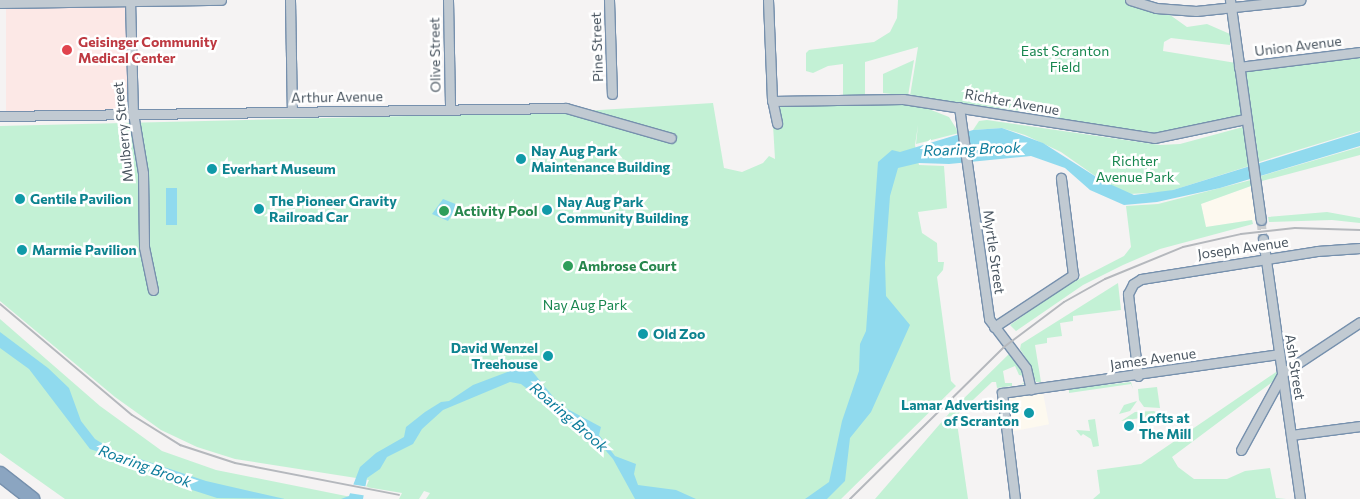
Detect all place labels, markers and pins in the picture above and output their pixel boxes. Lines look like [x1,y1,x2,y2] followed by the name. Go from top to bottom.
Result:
[78,34,217,66] place label: Geisinger Community Medical Center
[60,43,74,57] marker: Geisinger Community Medical Center
[531,143,670,176] place label: Nay Aug Park Maintenance Building
[515,153,527,165] marker: Nay Aug Park Maintenance Building
[222,161,336,177] place label: Everhart Museum
[206,163,218,175] marker: Everhart Museum
[30,191,131,207] place label: Gentile Pavilion
[14,193,26,205] marker: Gentile Pavilion
[269,193,397,226] place label: The Pioneer Gravity Railroad Car
[557,194,688,226] place label: Nay Aug Park Community Building
[253,203,265,215] marker: The Pioneer Gravity Railroad Car
[454,203,538,219] place label: Activity Pool
[541,204,553,216] marker: Nay Aug Park Community Building
[438,205,450,217] marker: Activity Pool
[32,242,137,258] place label: Marmie Pavilion
[16,244,28,256] marker: Marmie Pavilion
[578,258,677,274] place label: Ambrose Court
[562,260,574,272] marker: Ambrose Court
[653,326,705,342] place label: Old Zoo
[637,328,649,340] marker: Old Zoo
[451,340,538,372] place label: David Wenzel Treehouse
[542,350,554,362] marker: David Wenzel Treehouse
[901,397,1019,430] place label: Lamar Advertising of Scranton
[1023,407,1035,419] marker: Lamar Advertising of Scranton
[1139,410,1191,442] place label: Lofts at The Mill
[1123,420,1135,432] marker: Lofts at The Mill

